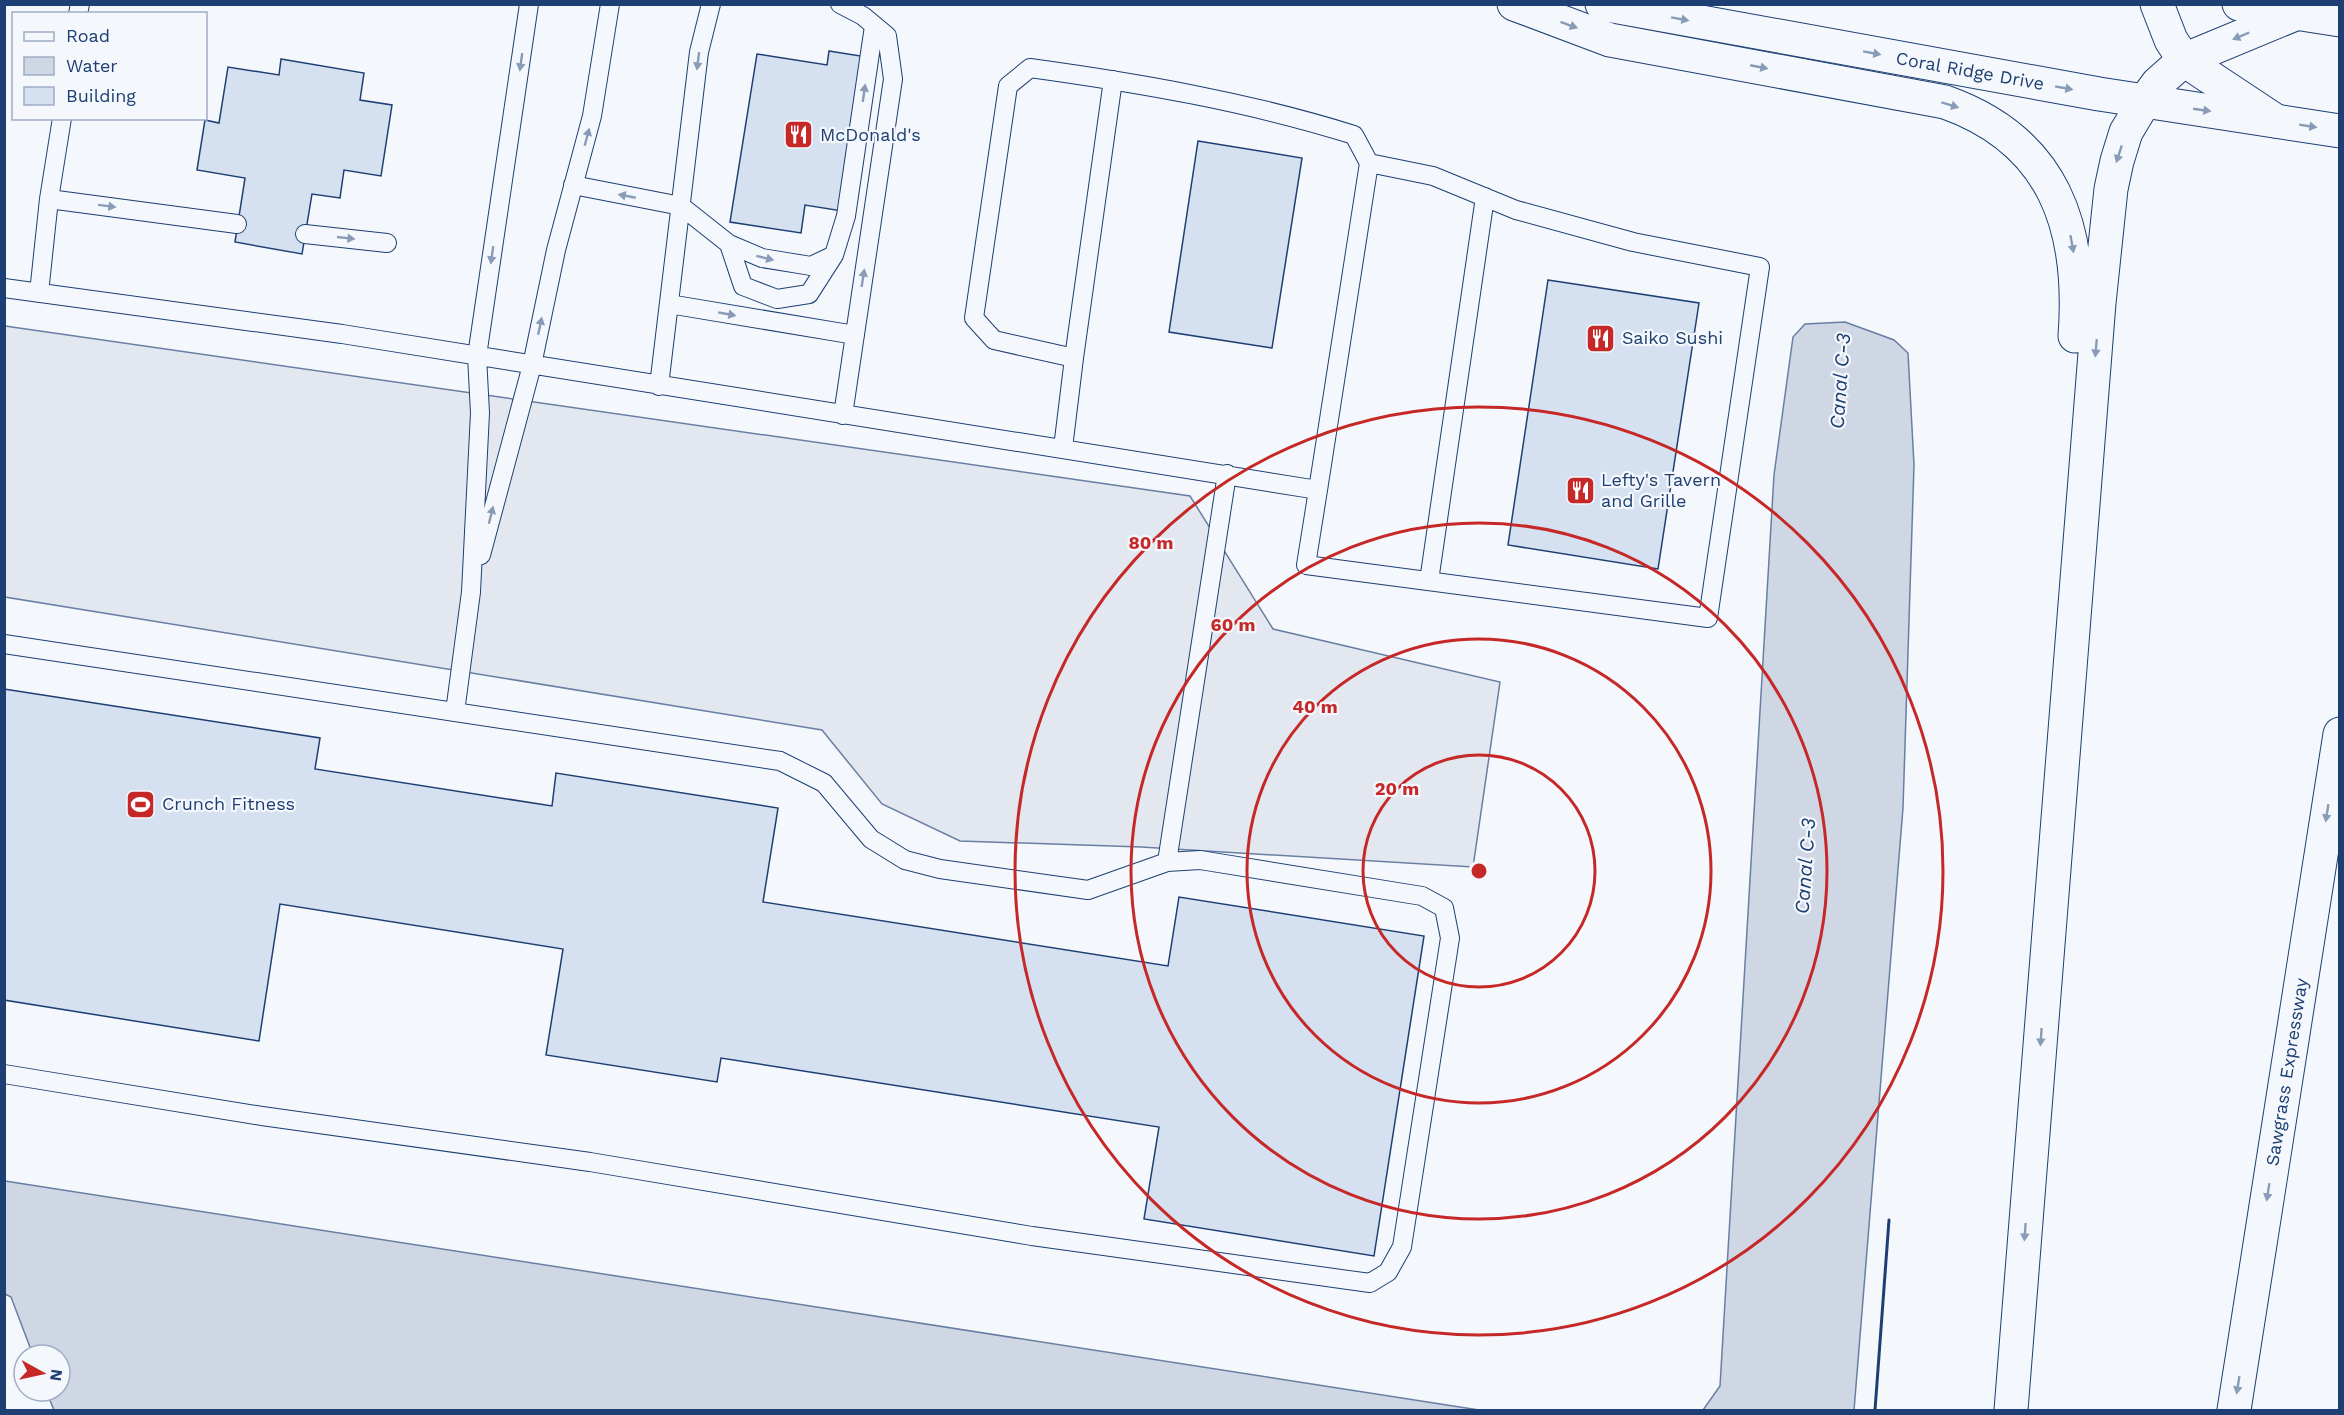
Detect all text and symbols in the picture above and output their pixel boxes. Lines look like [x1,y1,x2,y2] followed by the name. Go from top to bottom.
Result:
[12,12,207,120] legend
[1671,15,1690,24] one-way arrow
[1560,20,1578,30] one-way arrow
[66,25,110,46] text: Road
[2232,32,2250,41] one-way arrow
[1894,47,2046,94] street label: Coral Ridge Drive
[1862,49,1881,58] one-way arrow
[693,52,703,71] one-way arrow
[516,53,525,72] one-way arrow
[66,55,118,76] text: Water
[1749,63,1768,72] one-way arrow
[860,83,869,102] one-way arrow
[2054,84,2073,93] one-way arrow
[66,85,136,106] text: Building
[1941,101,1959,110] one-way arrow
[2192,106,2211,115] one-way arrow
[783,119,815,151] restaurant icon: McDonald's
[2298,122,2317,131] one-way arrow
[820,124,921,145] place label: McDonald's
[582,128,592,146] one-way arrow
[2114,145,2123,163] one-way arrow
[617,191,636,200] one-way arrow
[97,202,116,211] one-way arrow
[337,233,356,243] one-way arrow
[2068,234,2077,253] one-way arrow
[488,246,497,265] one-way arrow
[756,253,774,263] one-way arrow
[859,268,868,287] one-way arrow
[717,310,736,319] one-way arrow
[536,316,545,335] one-way arrow
[1585,322,1617,354] restaurant icon: Saiko Sushi
[1622,327,1723,348] place label: Saiko Sushi
[1825,332,1855,430] water label: Canal C-3
[2091,338,2100,357] one-way arrow
[1601,469,1721,511] place label: Lefty's Tavern and Grille
[1564,474,1596,506] restaurant icon: Lefty's Tavern and Grille
[487,506,496,524] one-way arrow
[1129,532,1173,553] text: 80 m
[1211,614,1255,635] text: 60 m
[1292,696,1338,717] text: 40 m
[1375,778,1419,799] text: 20 m
[125,788,157,820] sports icon: Crunch Fitness
[162,793,295,814] place label: Crunch Fitness
[2323,804,2332,823] one-way arrow
[1790,817,1820,915] water label: Canal C-3
[1469,861,1489,881] centre of rings
[2261,976,2312,1167] street label: Sawgrass Expressway
[2036,1028,2045,1047] one-way arrow
[2264,1183,2273,1202] one-way arrow
[2021,1222,2030,1241] one-way arrow
[12,1343,72,1403] north arrow
[46,1368,67,1382] text: N
[2234,1376,2243,1395] one-way arrow

